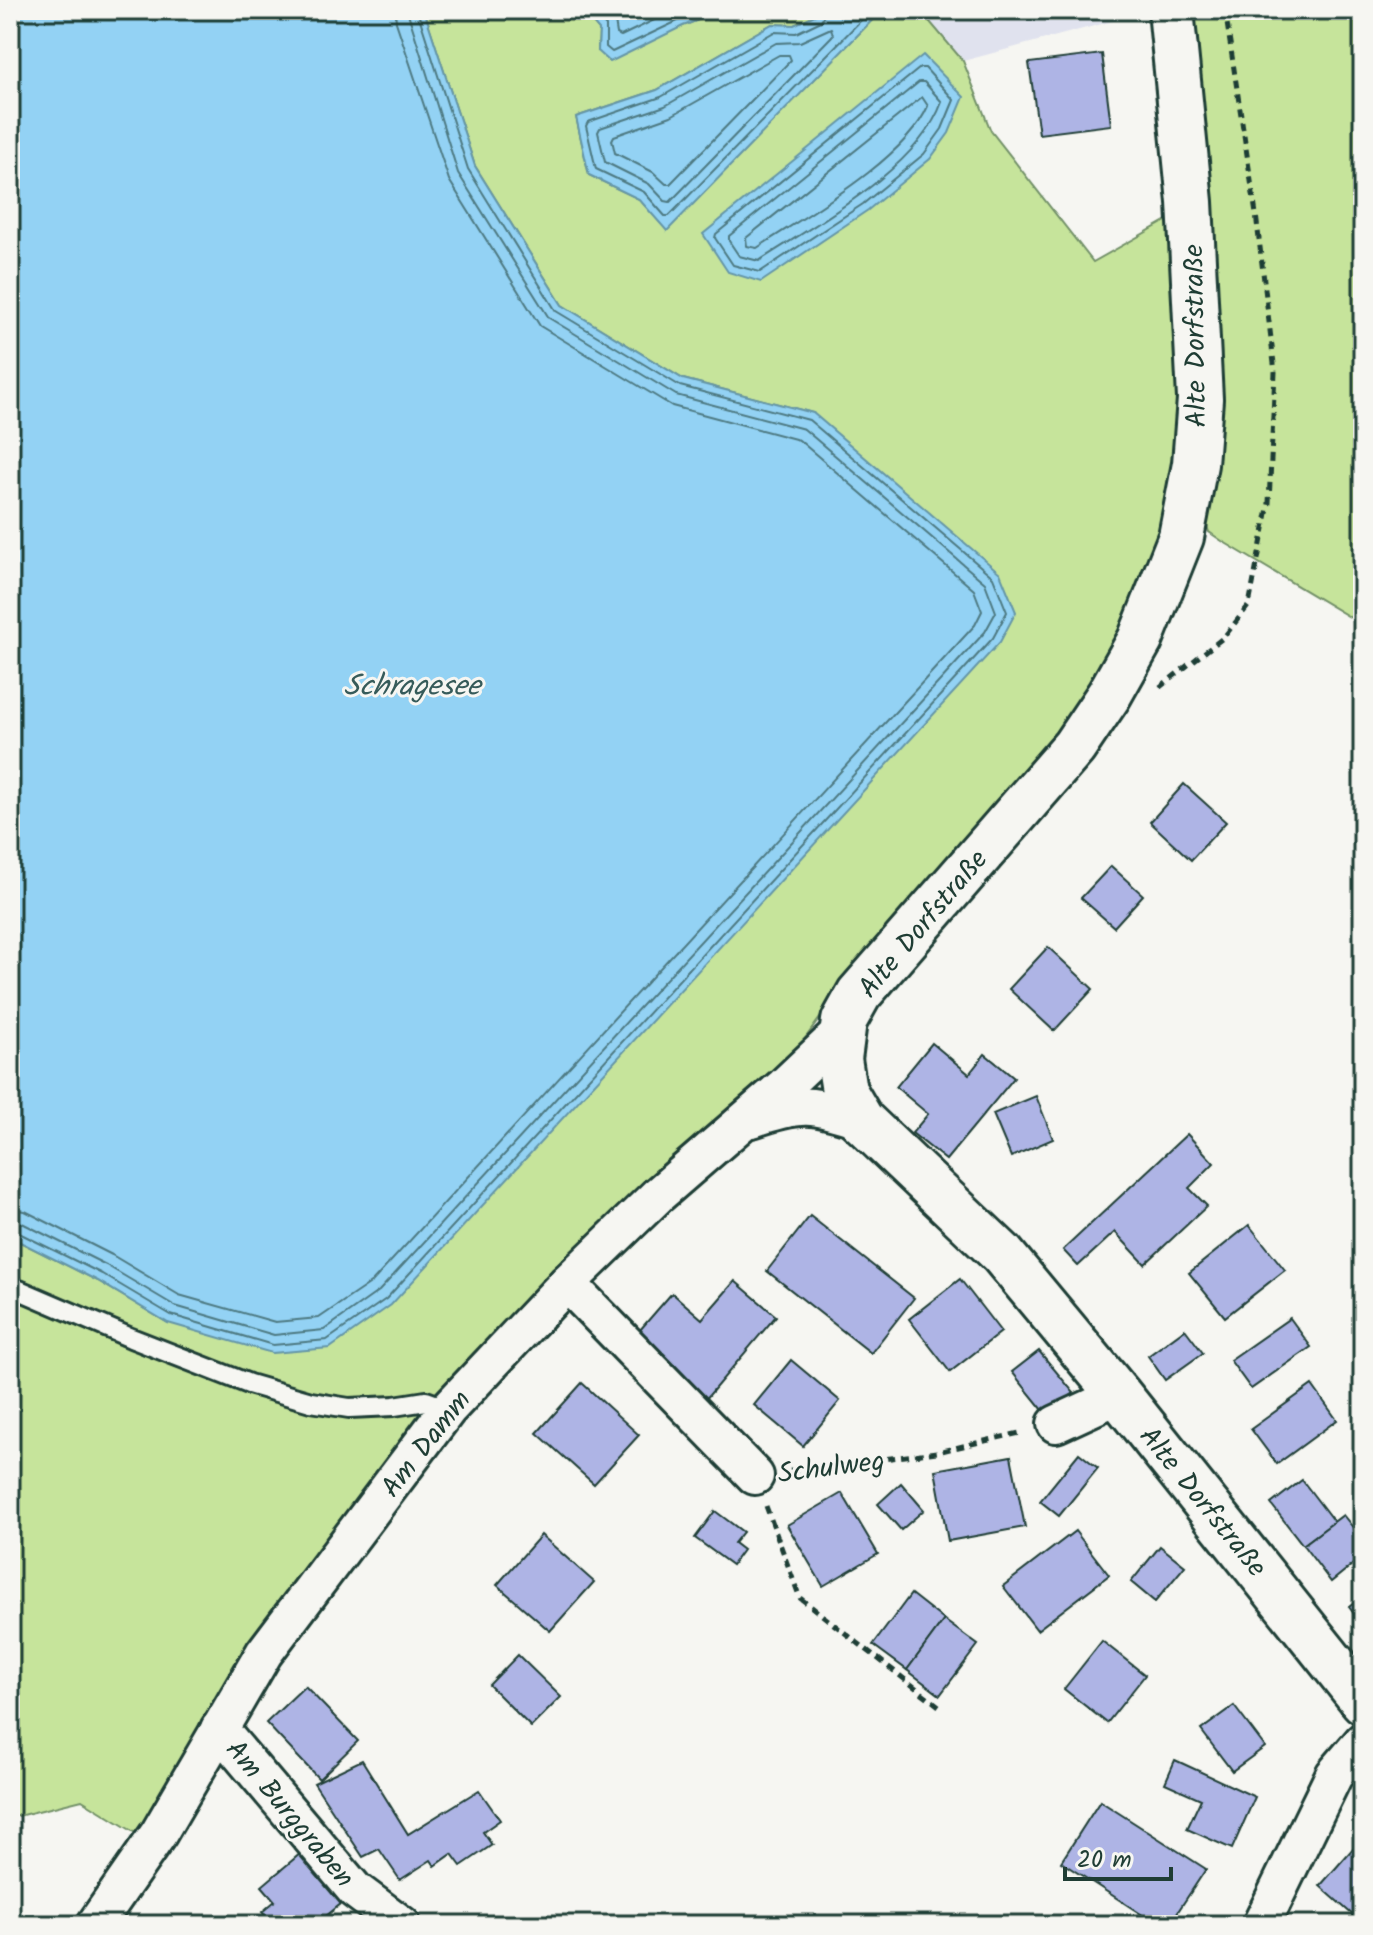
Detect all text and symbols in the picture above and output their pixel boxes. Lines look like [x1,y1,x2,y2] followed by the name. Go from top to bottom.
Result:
[1172,244,1221,428] street label: Alte Dorfstraße
[344,663,483,711] water label: Schragesee
[848,840,1000,1009] street label: Alte Dorfstraße
[370,1381,484,1508] street label: Am Damm
[1127,1417,1277,1588] street label: Alte Dorfstraße
[775,1440,887,1497] street label: Schulweg
[213,1730,365,1899] street label: Am Burggraben
[1065,1831,1171,1881] scale bar
[1077,1841,1132,1880] text: 20 m

